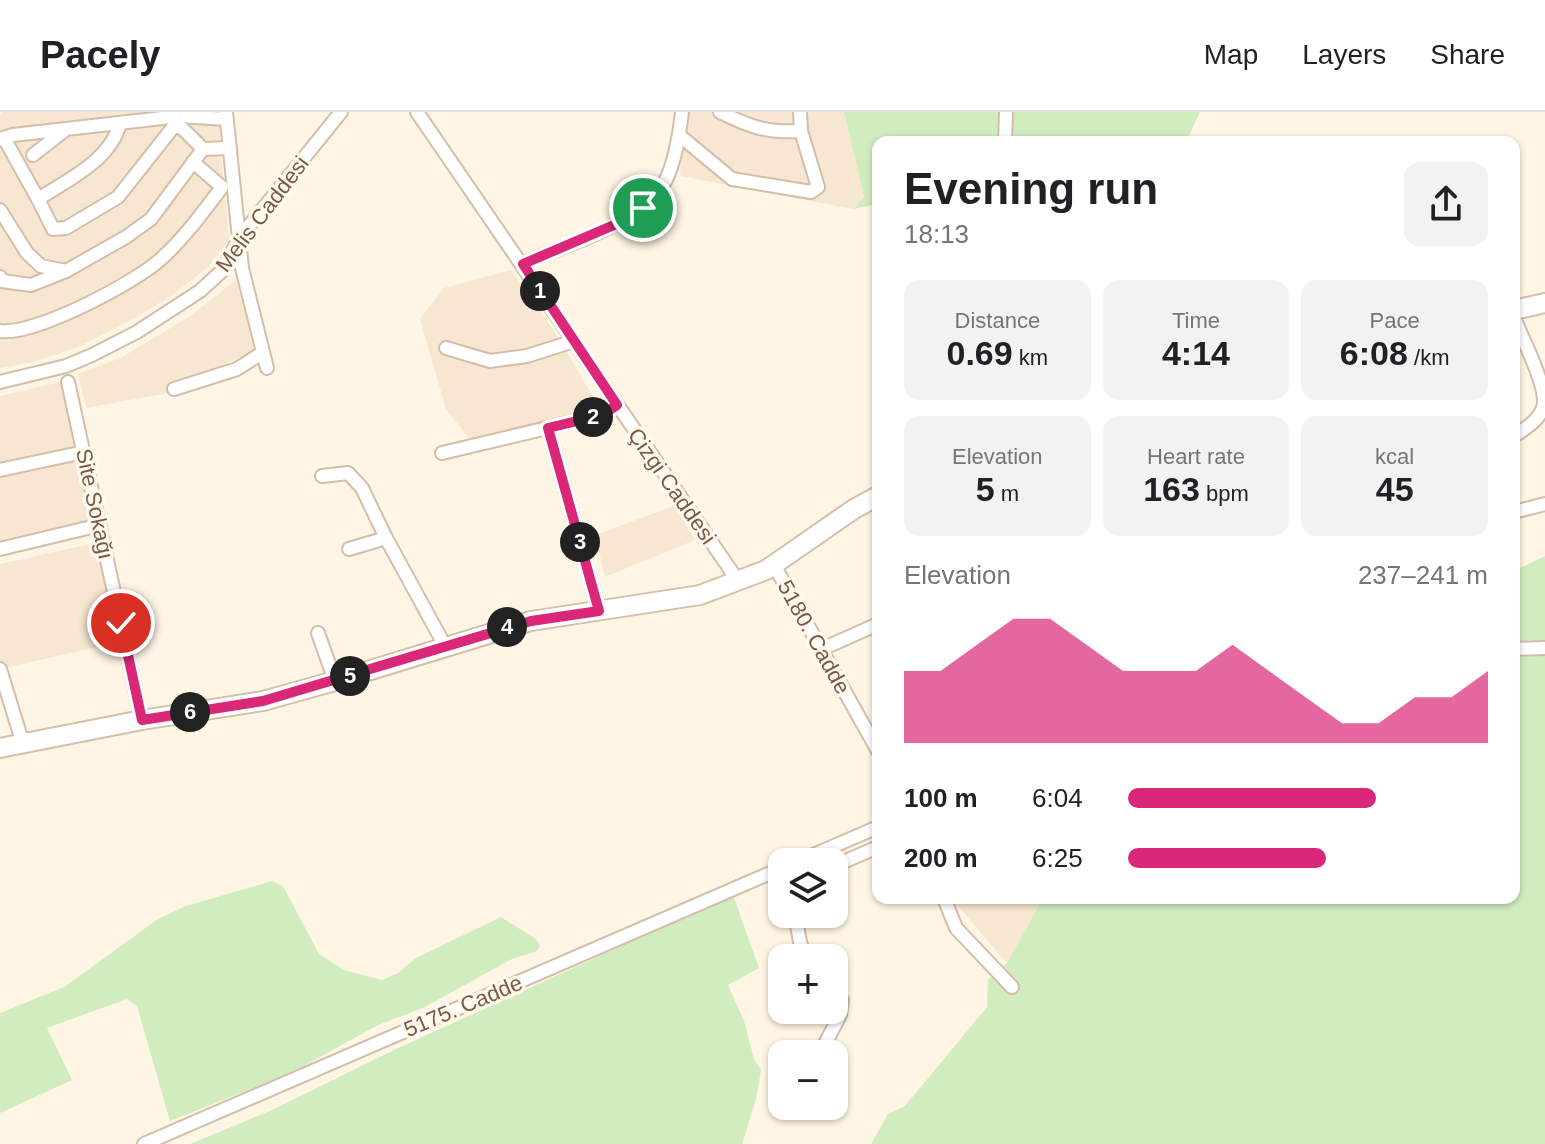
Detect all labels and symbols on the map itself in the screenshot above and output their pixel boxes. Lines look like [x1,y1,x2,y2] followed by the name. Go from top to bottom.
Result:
[210,151,314,277] street label: Melis Caddesi
[609,174,677,242] pin
[520,271,560,311] pin: 1
[573,397,613,437] pin: 2
[623,423,721,549] street label: Çizgi Caddesi
[71,446,119,562] street label: Site Sokağı
[560,522,600,562] pin: 3
[773,576,855,698] street label: 5180. Cadde
[87,589,155,657] pin
[487,607,527,647] pin: 4
[330,656,370,696] pin: 5
[170,692,210,732] pin: 6
[400,970,526,1042] street label: 5175. Cadde

